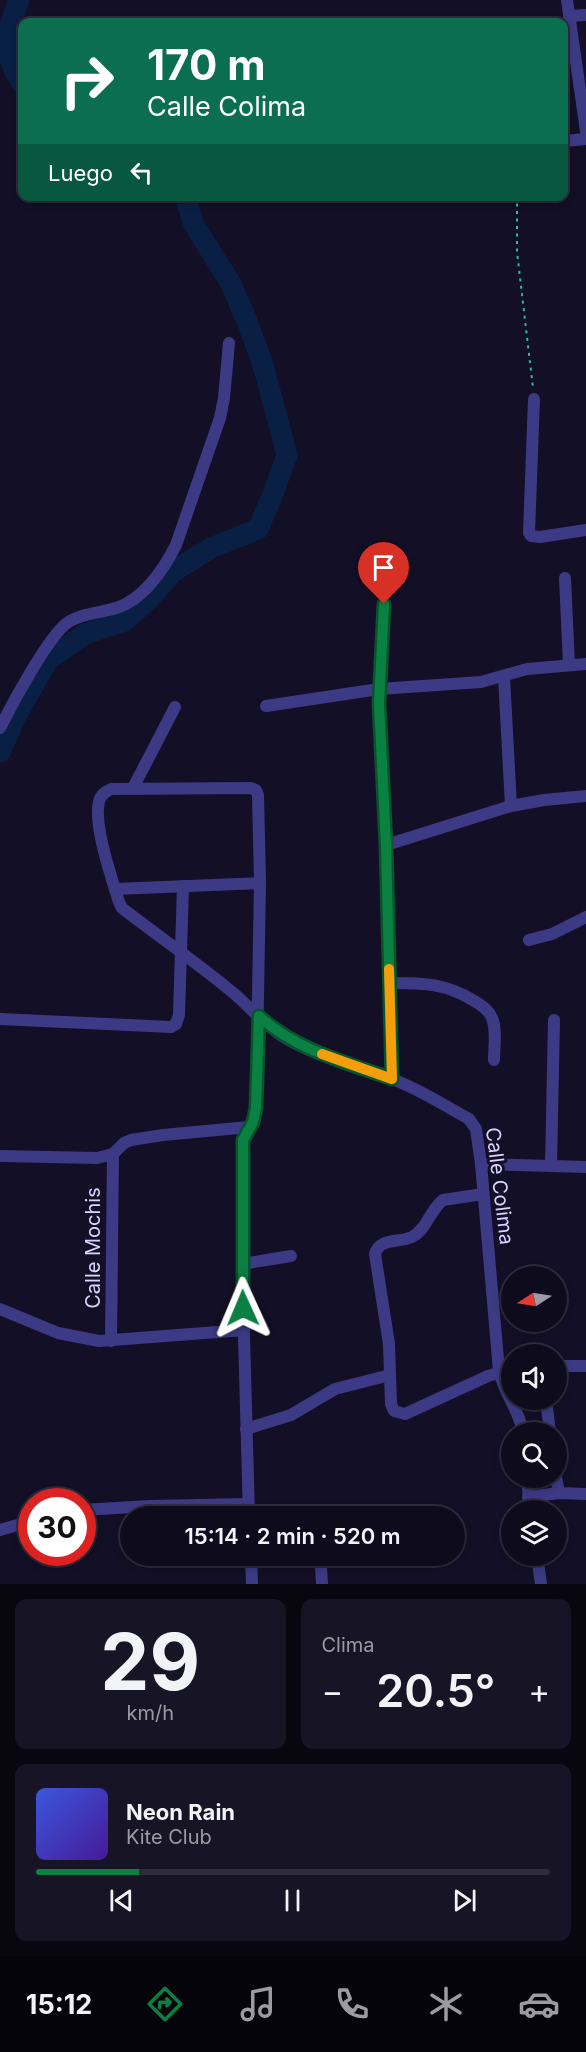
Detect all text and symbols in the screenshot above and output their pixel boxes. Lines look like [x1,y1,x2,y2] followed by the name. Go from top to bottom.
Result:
[147,39,265,90] text: 170 m
[48,42,126,120] icon: right
[147,90,306,123] text: Calle Colima
[125,156,158,189] icon: left
[48,160,113,186] text: Luego
[358,542,409,604] pin
[367,551,400,584] icon: arrive
[481,1126,519,1246] street label: Calle Colima
[81,1187,105,1309] street label: Calle Mochis
[501,1266,567,1332] north arrow
[501,1266,567,1566] map controls
[211,1276,275,1340] position arrow
[501,1344,567,1410] button: sound
[501,1422,567,1488] button: search
[18,1488,96,1566] speed limit sign: 30
[501,1500,567,1566] button: layers
[185,1523,401,1549] text: 15:14 · 2 min · 520 m
[100,1614,200,1709] text: 29
[322,1633,375,1657] text: Clima
[376,1663,495,1718] text: 20.5°
[322,1671,343,1711] text: −
[528,1671,550,1711] text: +
[126,1701,174,1725] text: km/h
[126,1799,235,1825] text: Neon Rain
[126,1825,212,1849] text: Kite Club
[105,1884,138,1917] icon: previous
[276,1884,309,1917] icon: pause
[448,1884,481,1917] icon: next
[144,1983,186,2025] icon: directions
[237,1983,279,2025] icon: music
[331,1983,373,2025] icon: phone
[425,1983,467,2025] icon: climate
[518,1983,560,2025] icon: car
[26,1988,92,2021] text: 15:12

